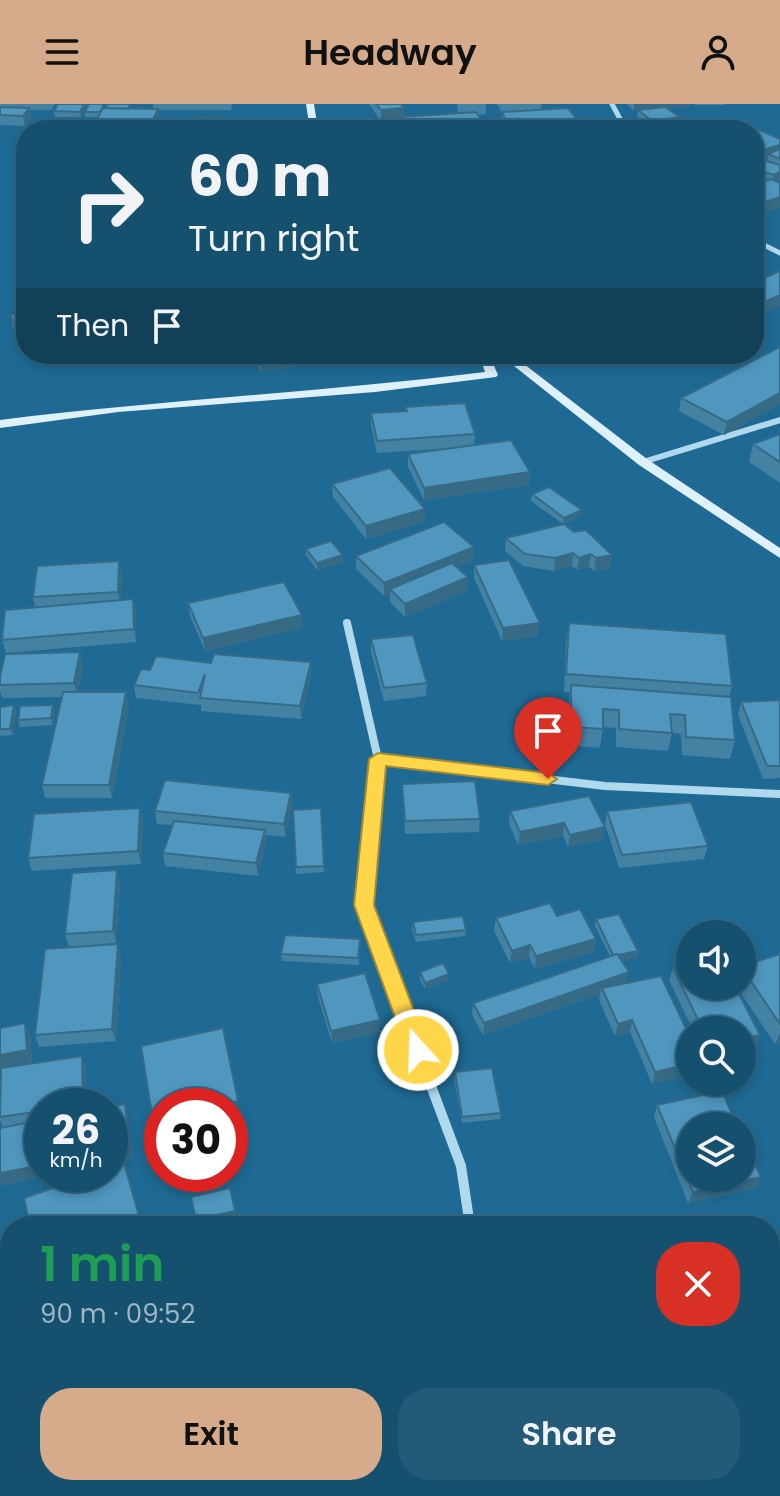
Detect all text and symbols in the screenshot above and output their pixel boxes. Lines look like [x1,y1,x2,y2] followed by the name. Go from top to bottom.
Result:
[303,27,477,78] text: Headway
[40,30,84,74] icon: menu
[696,30,740,74] icon: person
[188,137,331,216] text: 60 m
[56,152,160,256] icon: right
[188,213,359,264] text: Turn right
[56,304,129,347] text: Then
[145,304,189,348] icon: arrive
[514,697,582,779] pin
[526,709,570,753] icon: arrive
[676,920,756,1192] map controls
[676,920,756,1000] button: sound
[376,1008,460,1092] position arrow
[676,1016,756,1096] button: search
[144,1088,248,1192] speed limit sign: 30
[52,1102,100,1158] text: 26
[676,1112,756,1192] button: layers
[49,1146,103,1174] text: km/h
[40,1231,164,1298] text: 1 min
[656,1242,740,1326] button: close
[40,1296,195,1332] text: 90 m · 09:52
[40,1388,382,1480] button: Exit
[398,1388,740,1480] button: Share

